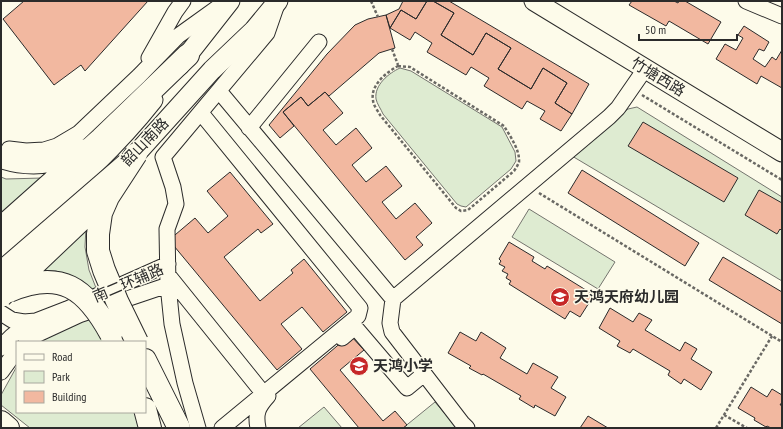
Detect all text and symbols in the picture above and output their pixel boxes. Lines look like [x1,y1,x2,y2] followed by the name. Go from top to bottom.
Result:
[639,16,737,42] scale bar
[645,22,666,37] text: 50 m
[628,53,689,100] street label: 竹塘西路
[117,113,172,170] street label: 韶山南路
[90,259,166,306] street label: 南二环辅路
[549,286,571,308] school or university icon: 天鸿天府幼儿园
[574,287,679,306] place label: 天鸿天府幼儿园
[16,341,146,413] legend
[52,349,72,364] text: Road
[348,355,370,377] school or university icon: 天鸿小学
[373,356,433,375] place label: 天鸿小学
[52,369,70,384] text: Park
[52,389,87,404] text: Building

